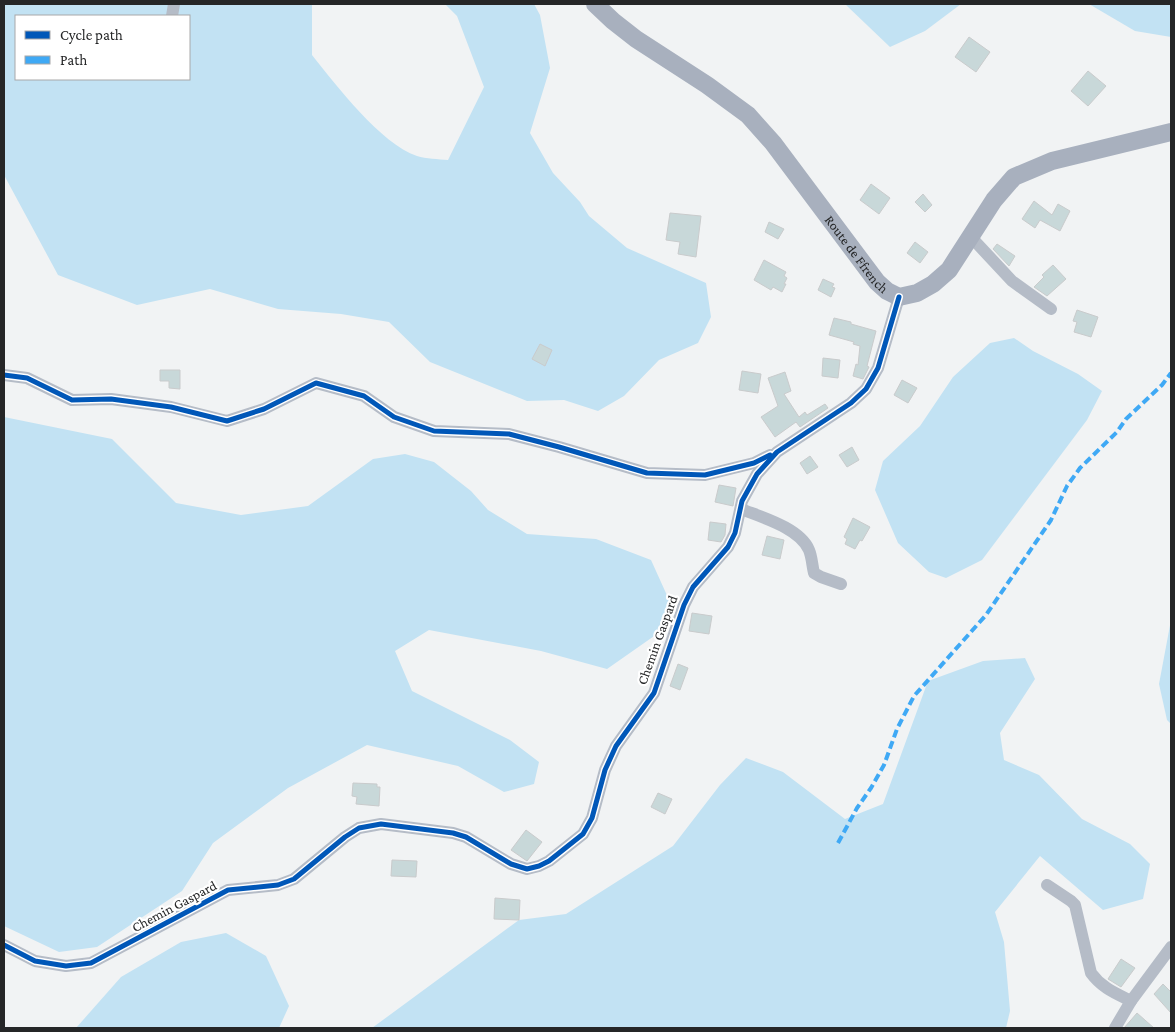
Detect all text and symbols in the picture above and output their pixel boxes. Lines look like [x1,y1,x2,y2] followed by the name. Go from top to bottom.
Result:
[15,15,190,80] legend
[60,27,123,44] text: Cycle path
[60,52,87,68] text: Path
[822,212,892,297] street label: Route de Ffrench
[633,593,681,687] street label: Chemin Gaspard
[129,877,220,935] street label: Chemin Gaspard

